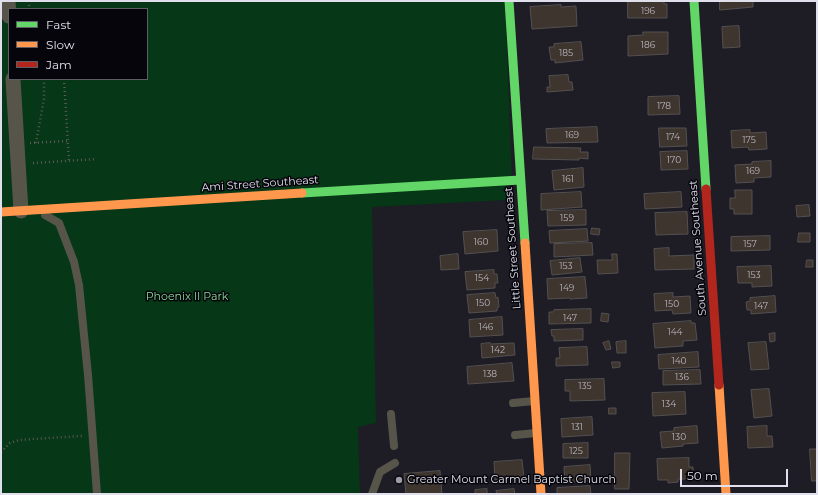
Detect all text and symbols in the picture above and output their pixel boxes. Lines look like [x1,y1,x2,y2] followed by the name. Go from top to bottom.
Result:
[641,6,655,16] house number: 196
[8,8,148,80] legend
[46,17,71,32] text: Fast
[46,37,75,52] text: Slow
[641,40,655,50] house number: 186
[559,48,573,58] house number: 185
[46,57,72,72] text: Jam
[657,101,671,111] house number: 178
[565,130,579,140] house number: 169
[666,132,680,142] house number: 174
[742,135,756,145] house number: 175
[667,155,681,165] house number: 170
[746,166,760,176] house number: 169
[201,173,319,195] street label: Ami Street Southeast
[562,174,574,184] house number: 161
[687,180,709,316] street label: South Avenue Southeast
[502,186,524,310] street label: Little Street Southeast
[560,213,574,223] house number: 159
[474,237,488,247] house number: 160
[743,239,757,249] house number: 157
[559,261,573,271] house number: 153
[747,270,761,280] house number: 153
[475,273,489,283] house number: 154
[560,283,574,293] house number: 149
[146,290,228,304] park label: Phoenix II Park
[476,298,490,308] house number: 150
[665,299,679,309] house number: 150
[754,301,768,311] house number: 147
[563,313,577,323] house number: 147
[479,322,493,332] house number: 146
[667,327,683,337] house number: 144
[491,345,505,355] house number: 142
[671,356,687,366] house number: 140
[483,369,497,379] house number: 138
[675,372,689,382] house number: 136
[578,381,592,391] house number: 135
[662,399,676,409] house number: 134
[571,422,583,432] house number: 131
[672,432,686,442] house number: 130
[569,446,583,456] house number: 125
[682,461,790,487] scale bar
[687,468,718,483] text: 50 m
[407,473,616,487] place label: Greater Mount Carmel Baptist Church
[394,475,404,485] marker: Greater Mount Carmel Baptist Church

